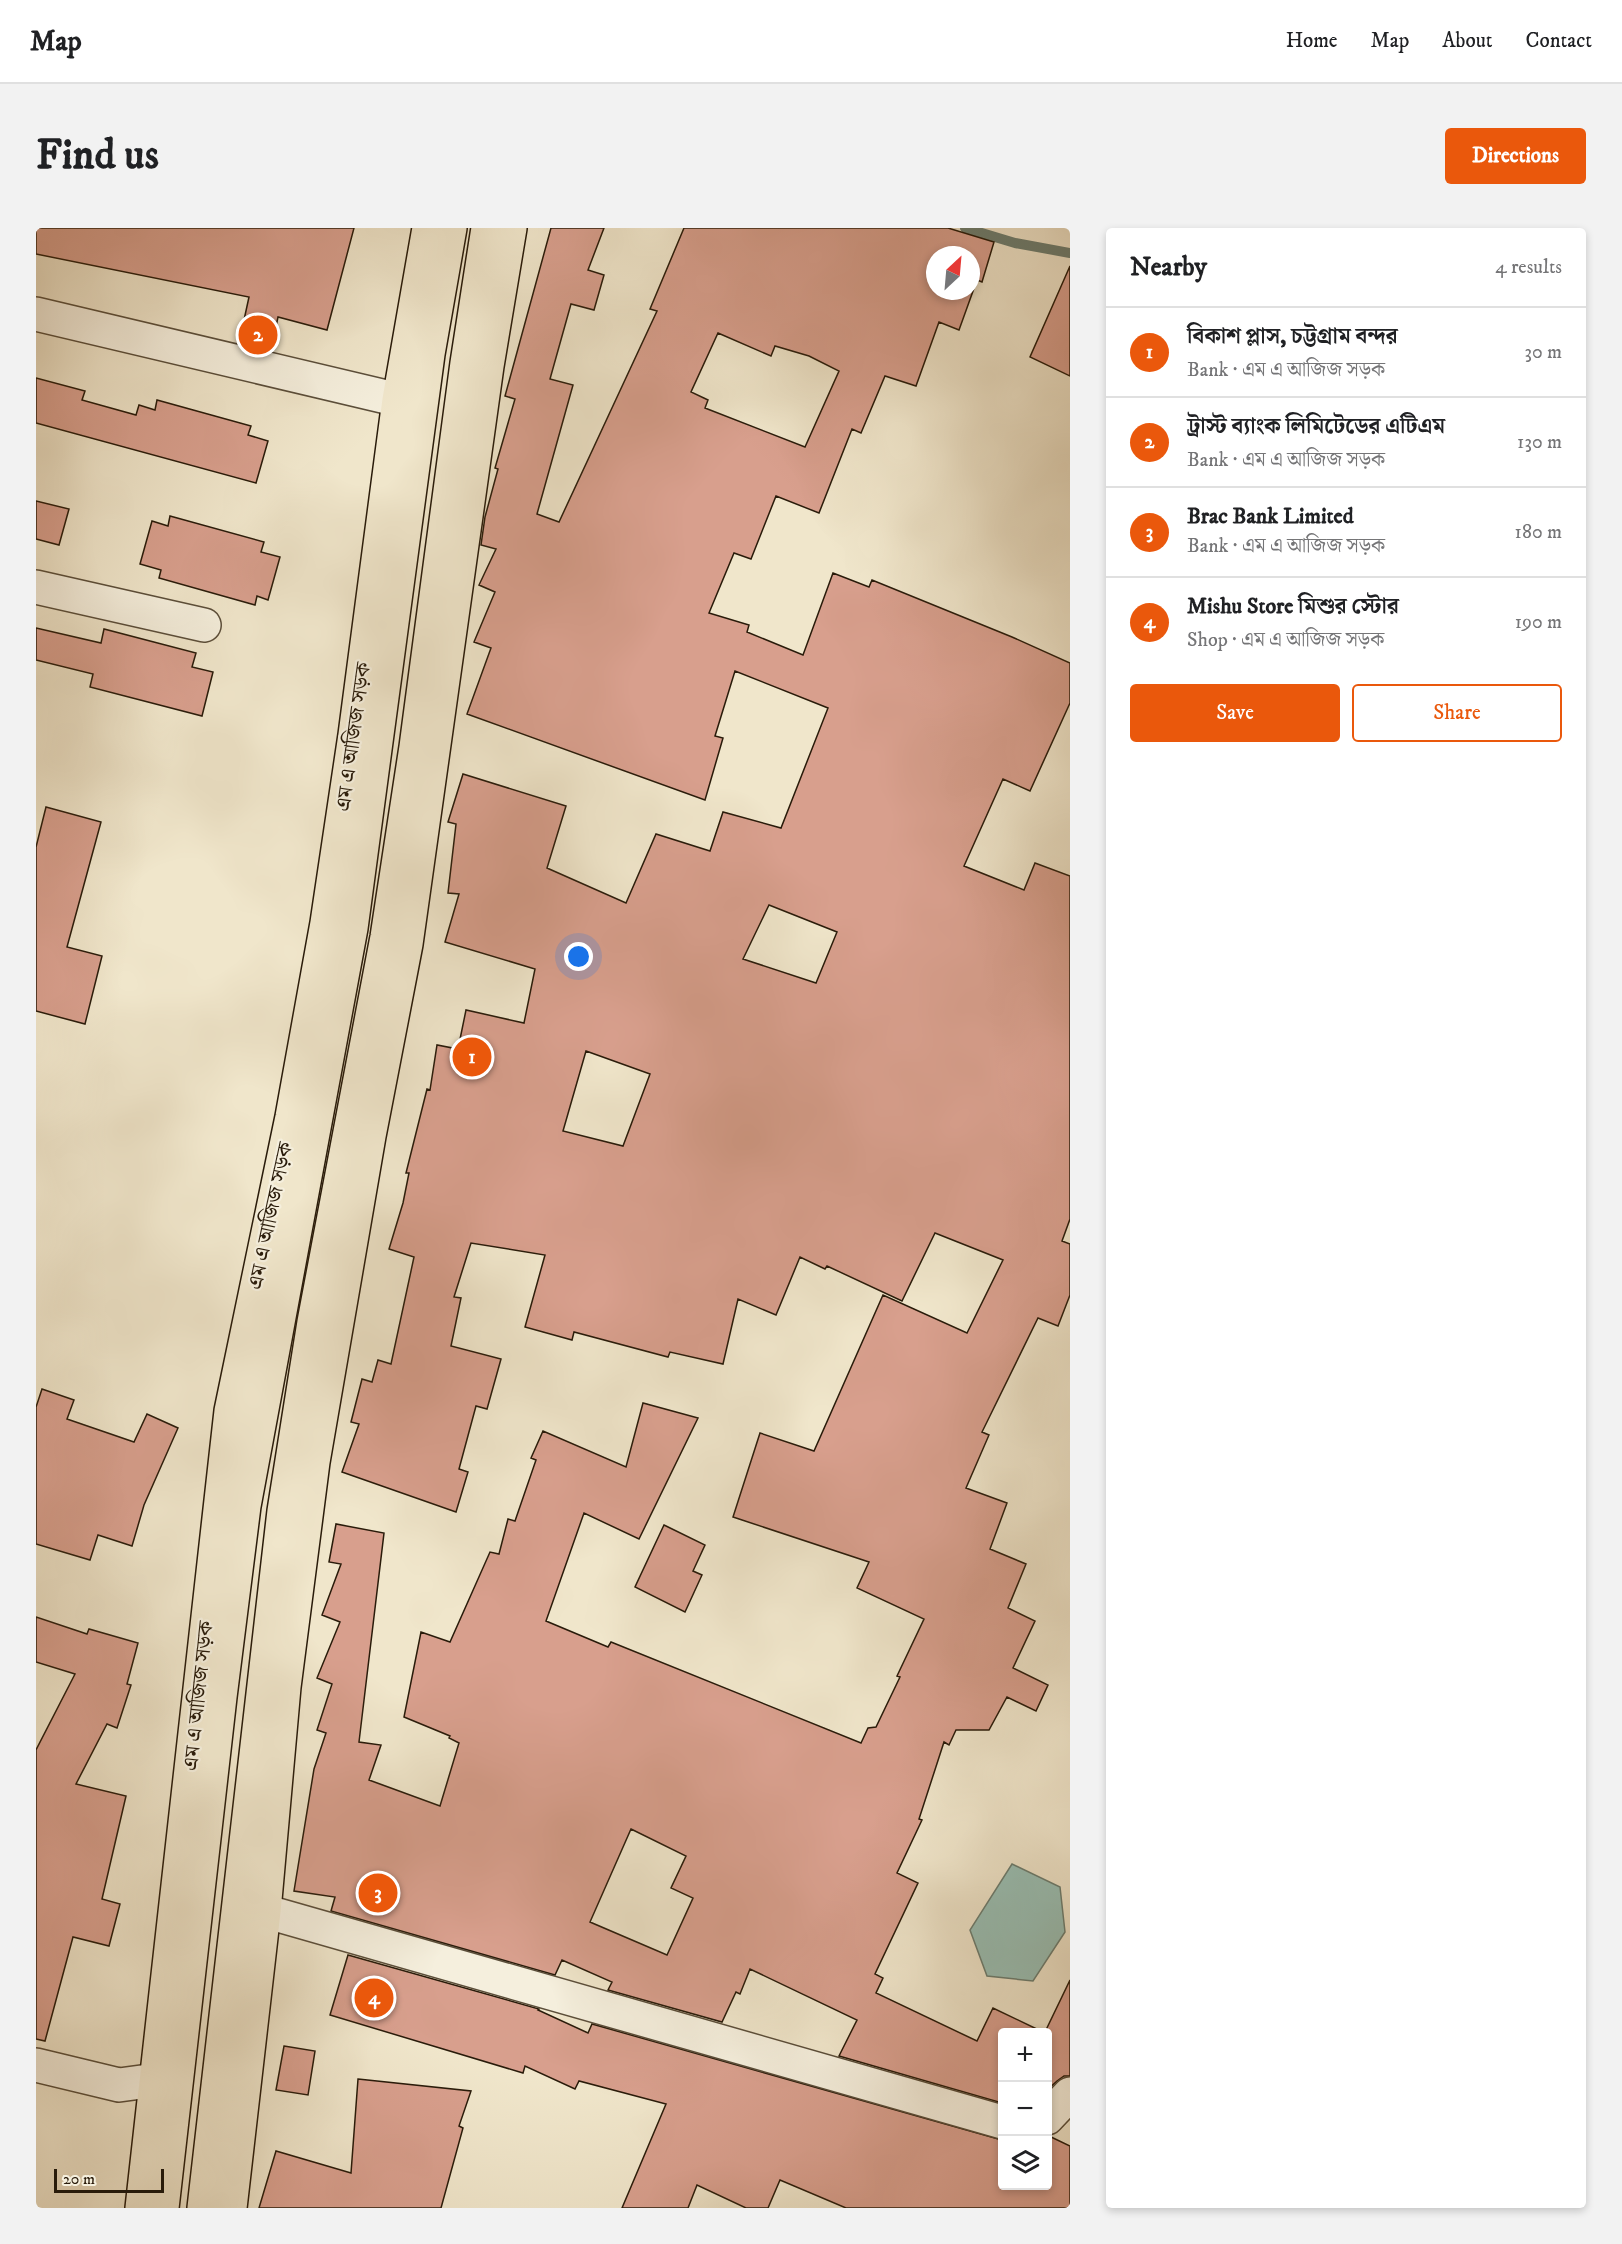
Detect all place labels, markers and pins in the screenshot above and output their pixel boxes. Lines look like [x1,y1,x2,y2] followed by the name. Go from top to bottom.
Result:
[238,312,278,358] pin: 2
[452,1034,492,1080] pin: 1
[358,1870,398,1916] pin: 3
[354,1976,394,2020] pin: 4

